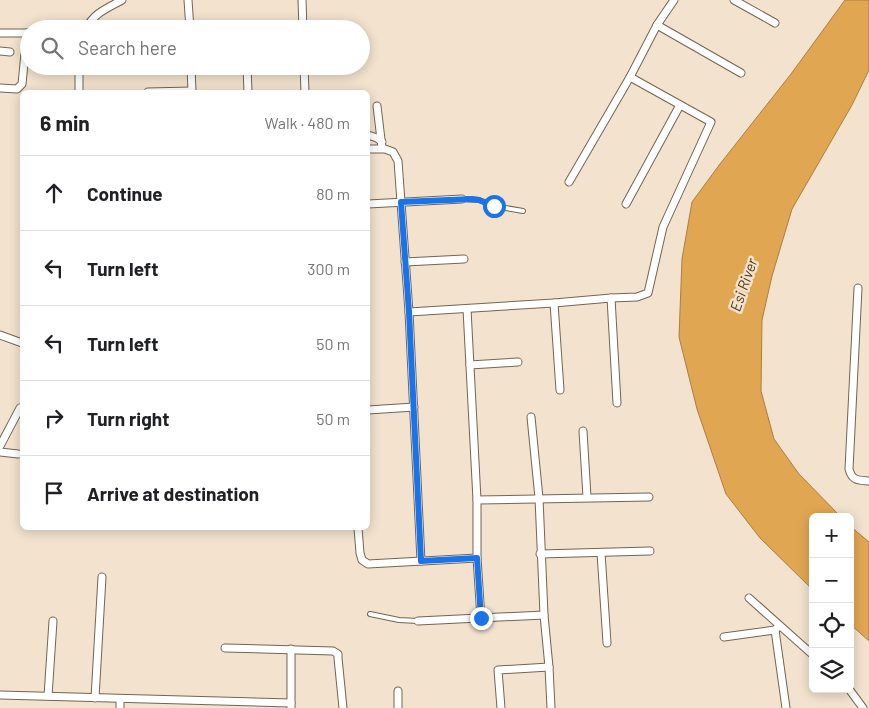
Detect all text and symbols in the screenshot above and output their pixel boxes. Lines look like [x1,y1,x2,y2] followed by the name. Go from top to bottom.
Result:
[20,20,370,75] search box
[38,34,66,62] icon: search
[78,36,177,59] text: Search here
[40,110,90,135] text: 6 min
[264,113,350,132] text: Walk · 480 m
[40,179,68,207] icon: ahead
[87,182,163,205] text: Continue
[316,184,350,203] text: 80 m
[483,195,506,218] route start
[40,254,68,282] icon: left
[726,255,761,314] water label: Esi River
[87,257,158,280] text: Turn left
[307,259,350,278] text: 300 m
[40,329,68,357] icon: left
[87,332,158,355] text: Turn left
[316,334,350,353] text: 50 m
[40,404,68,432] icon: right
[87,407,169,430] text: Turn right
[316,409,350,428] text: 50 m
[40,479,68,507] icon: arrive
[87,482,259,505] text: Arrive at destination
[809,513,854,693] map controls
[809,513,854,558] button: +
[809,558,854,603] button: −
[809,603,854,648] button: locate
[470,607,493,630] route end
[809,648,854,693] button: layers

